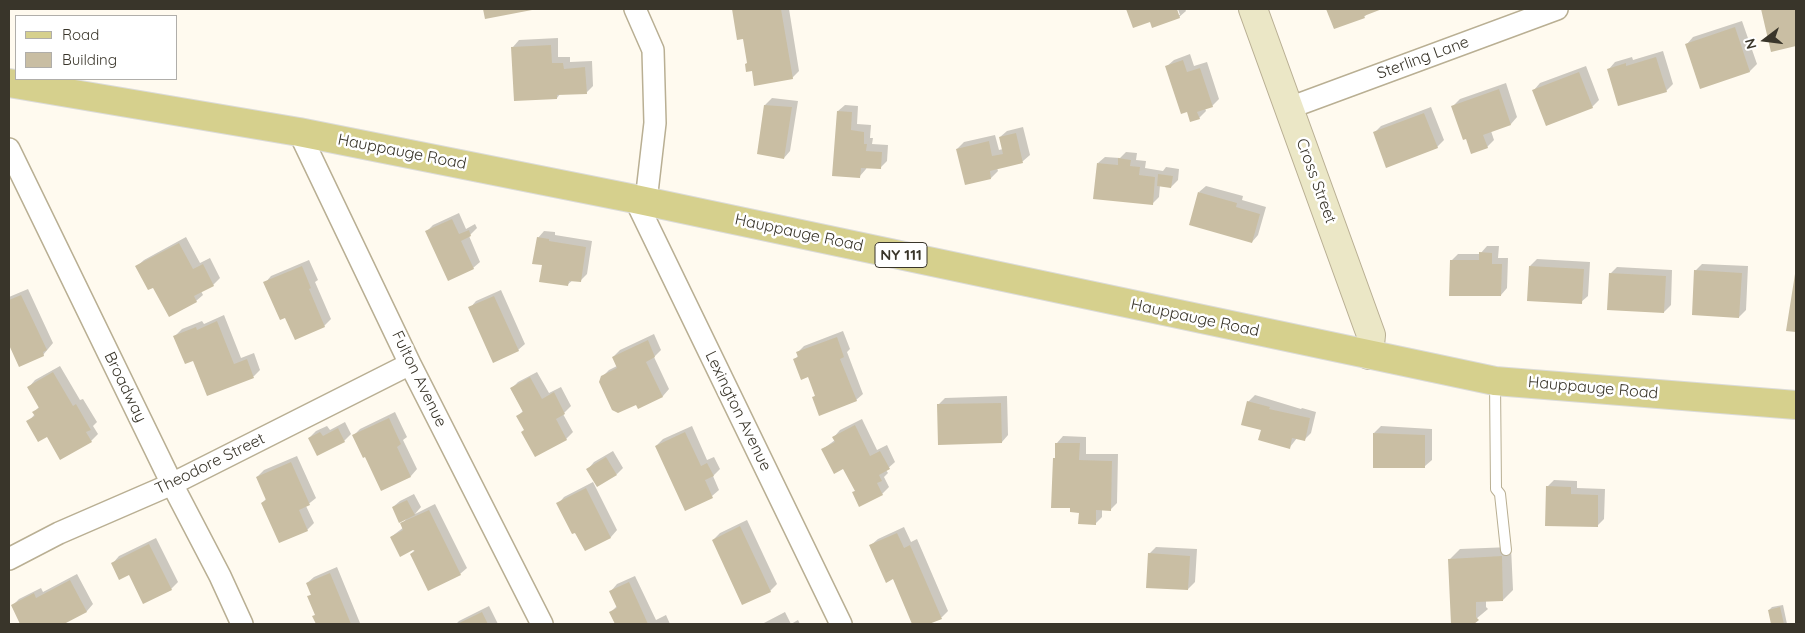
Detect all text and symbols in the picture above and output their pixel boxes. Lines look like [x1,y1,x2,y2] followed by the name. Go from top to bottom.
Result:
[15,15,178,80] legend
[1740,15,1790,65] north arrow
[62,25,99,44] text: Road
[1374,32,1472,84] street label: Sterling Lane
[1740,37,1761,51] text: N
[62,50,117,69] text: Building
[336,130,468,174] street label: Hauppauge Road
[1292,136,1340,226] street label: Cross Street
[733,210,865,256] street label: Hauppauge Road
[875,242,927,268] road number: NY 111
[1129,295,1261,341] street label: Hauppauge Road
[387,328,451,430] street label: Fulton Avenue
[701,348,775,474] street label: Lexington Avenue
[100,349,150,425] street label: Broadway
[1527,373,1659,403] street label: Hauppauge Road
[152,429,268,499] street label: Theodore Street

